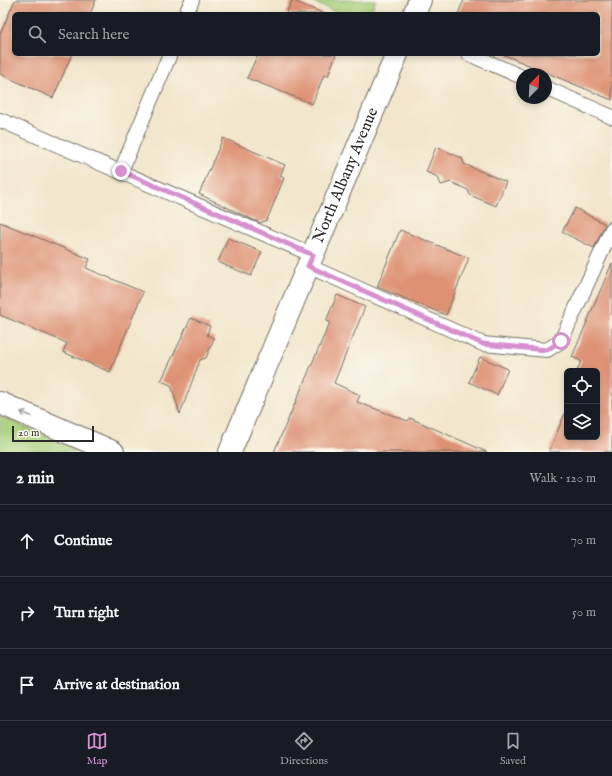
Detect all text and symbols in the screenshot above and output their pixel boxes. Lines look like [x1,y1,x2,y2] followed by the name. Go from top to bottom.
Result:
[12,12,600,56] search box
[26,23,48,45] icon: search
[58,25,129,44] text: Search here
[516,68,552,104] north arrow
[309,105,383,246] street label: North Albany Avenue
[112,162,130,180] route end
[552,332,570,350] route start
[564,368,600,440] map controls
[564,368,600,404] button: locate
[564,404,600,440] button: layers
[20,410,32,418] one-way arrow
[12,424,94,443] scale bar
[18,426,39,440] text: 20 m
[16,468,54,489] text: 2 min
[530,470,596,487] text: Walk · 120 m
[16,530,38,552] icon: ahead
[54,531,112,550] text: Continue
[571,532,596,549] text: 70 m
[16,602,38,624] icon: right
[54,603,119,622] text: Turn right
[572,604,596,621] text: 50 m
[16,674,38,696] icon: arrive
[54,675,180,694] text: Arrive at destination
[86,730,108,768] tab: Map
[280,730,328,768] tab: Directions
[500,730,526,768] tab: Saved

